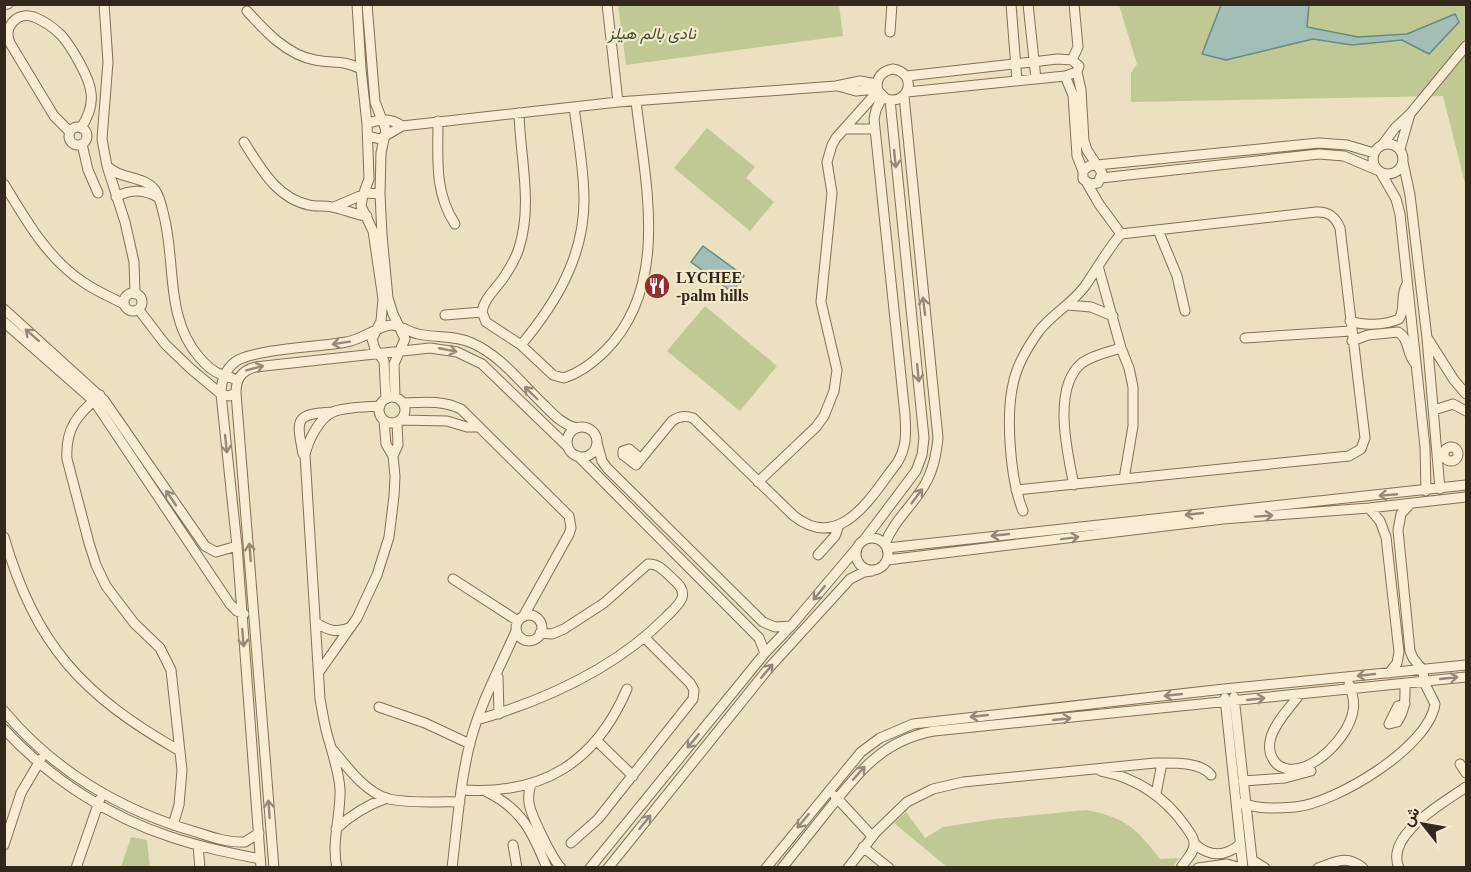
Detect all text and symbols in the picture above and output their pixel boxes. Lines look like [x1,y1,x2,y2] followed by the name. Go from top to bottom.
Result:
[607,25,697,44] park label: نادى بالم هيلز
[890,148,901,168] one-way arrow
[676,269,748,305] place label: LYCHEE -palm hills
[642,271,672,301] restaurant icon: LYCHEE -palm hills
[918,297,929,317] one-way arrow
[25,328,40,342] one-way arrow
[331,338,351,349] one-way arrow
[438,345,457,356] one-way arrow
[245,362,264,374] one-way arrow
[913,363,924,383] one-way arrow
[524,386,539,400] one-way arrow
[221,434,232,454] one-way arrow
[911,488,923,504] one-way arrow
[165,490,177,507] one-way arrow
[1378,490,1398,501] one-way arrow
[1184,508,1204,519] one-way arrow
[1253,510,1273,521] one-way arrow
[990,530,1010,541] one-way arrow
[1060,532,1080,543] one-way arrow
[244,542,255,562] one-way arrow
[813,584,826,600] one-way arrow
[238,628,249,648] one-way arrow
[761,663,774,679] one-way arrow
[1357,670,1377,681] one-way arrow
[1439,672,1459,683] one-way arrow
[1163,690,1183,701] one-way arrow
[1245,693,1265,704] one-way arrow
[969,711,989,722] one-way arrow
[1051,713,1071,724] one-way arrow
[686,733,699,749] one-way arrow
[852,766,866,781] one-way arrow
[1393,794,1453,854] north arrow
[264,800,275,820] one-way arrow
[1398,804,1424,830] text: ش
[797,813,810,829] one-way arrow
[638,814,651,830] one-way arrow

